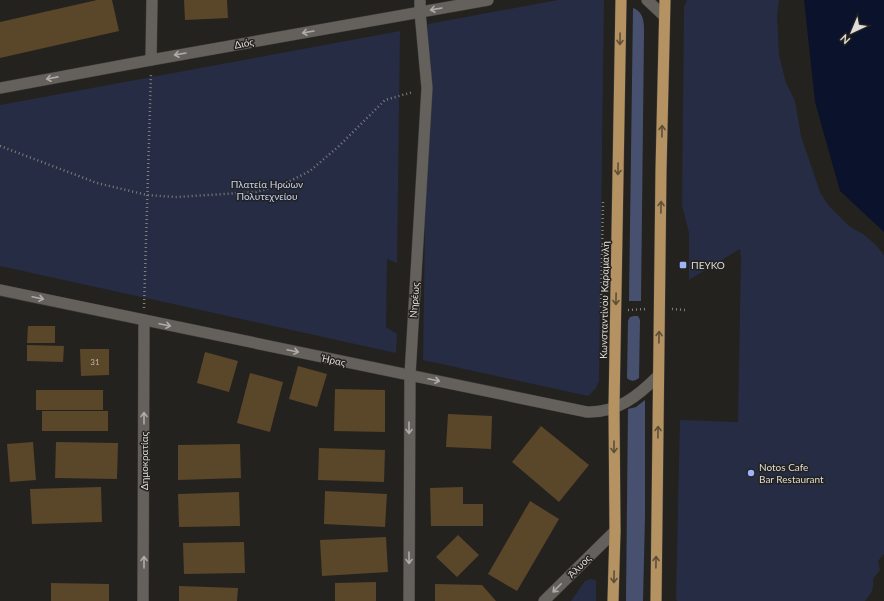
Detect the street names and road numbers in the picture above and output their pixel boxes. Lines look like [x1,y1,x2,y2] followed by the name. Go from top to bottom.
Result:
[233,35,255,51] street label: Διός
[597,241,611,359] street label: Κωνσταντίνου Καραμανλή
[407,281,421,318] street label: Νηρέως
[320,351,347,368] street label: Ήρας
[138,431,150,490] street label: Δημοκρατίας
[565,552,593,580] street label: Άλυος

